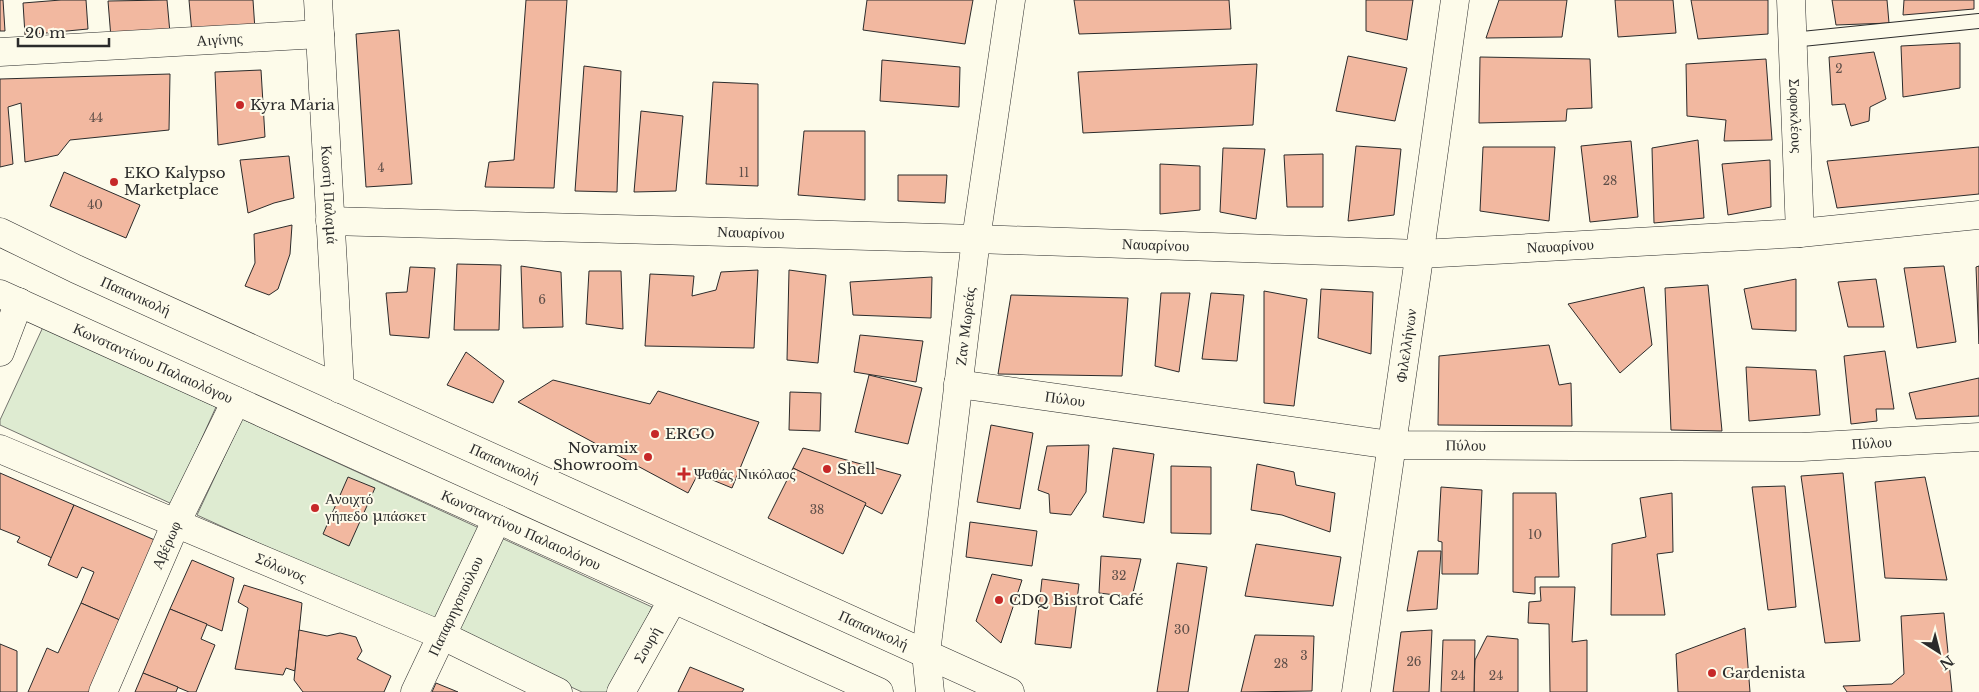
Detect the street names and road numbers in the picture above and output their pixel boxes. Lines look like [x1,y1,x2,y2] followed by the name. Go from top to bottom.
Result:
[196,28,243,50] street label: Αιγίνης
[1785,78,1807,154] street label: Σοφοκλέους
[317,145,342,245] street label: Κωστή Παλαμά
[717,222,785,243] street label: Ναυαρίνου
[1122,234,1190,255] street label: Ναυαρίνου
[1526,234,1594,257] street label: Ναυαρίνου
[98,271,174,320] street label: Παπανικολή
[951,286,979,367] street label: Ζαν Μωρεάς
[1391,307,1421,384] street label: Φιλελλήνων
[70,318,236,407] street label: Κωνσταντίνου Παλαιολόγου
[1044,386,1086,411] street label: Πύλου
[1851,432,1892,453] street label: Πύλου
[1445,435,1486,454] street label: Πύλου
[467,439,543,487] street label: Παπανικολή
[438,485,604,574] street label: Κωνσταντίνου Παλαιολόγου
[147,518,185,572] street label: Αβέρωφ
[253,548,310,586] street label: Σόλωνος
[423,553,487,659] street label: Παπαρηγοπούλου
[836,606,912,654] street label: Παπανικολή
[629,623,665,666] street label: Σουρή

